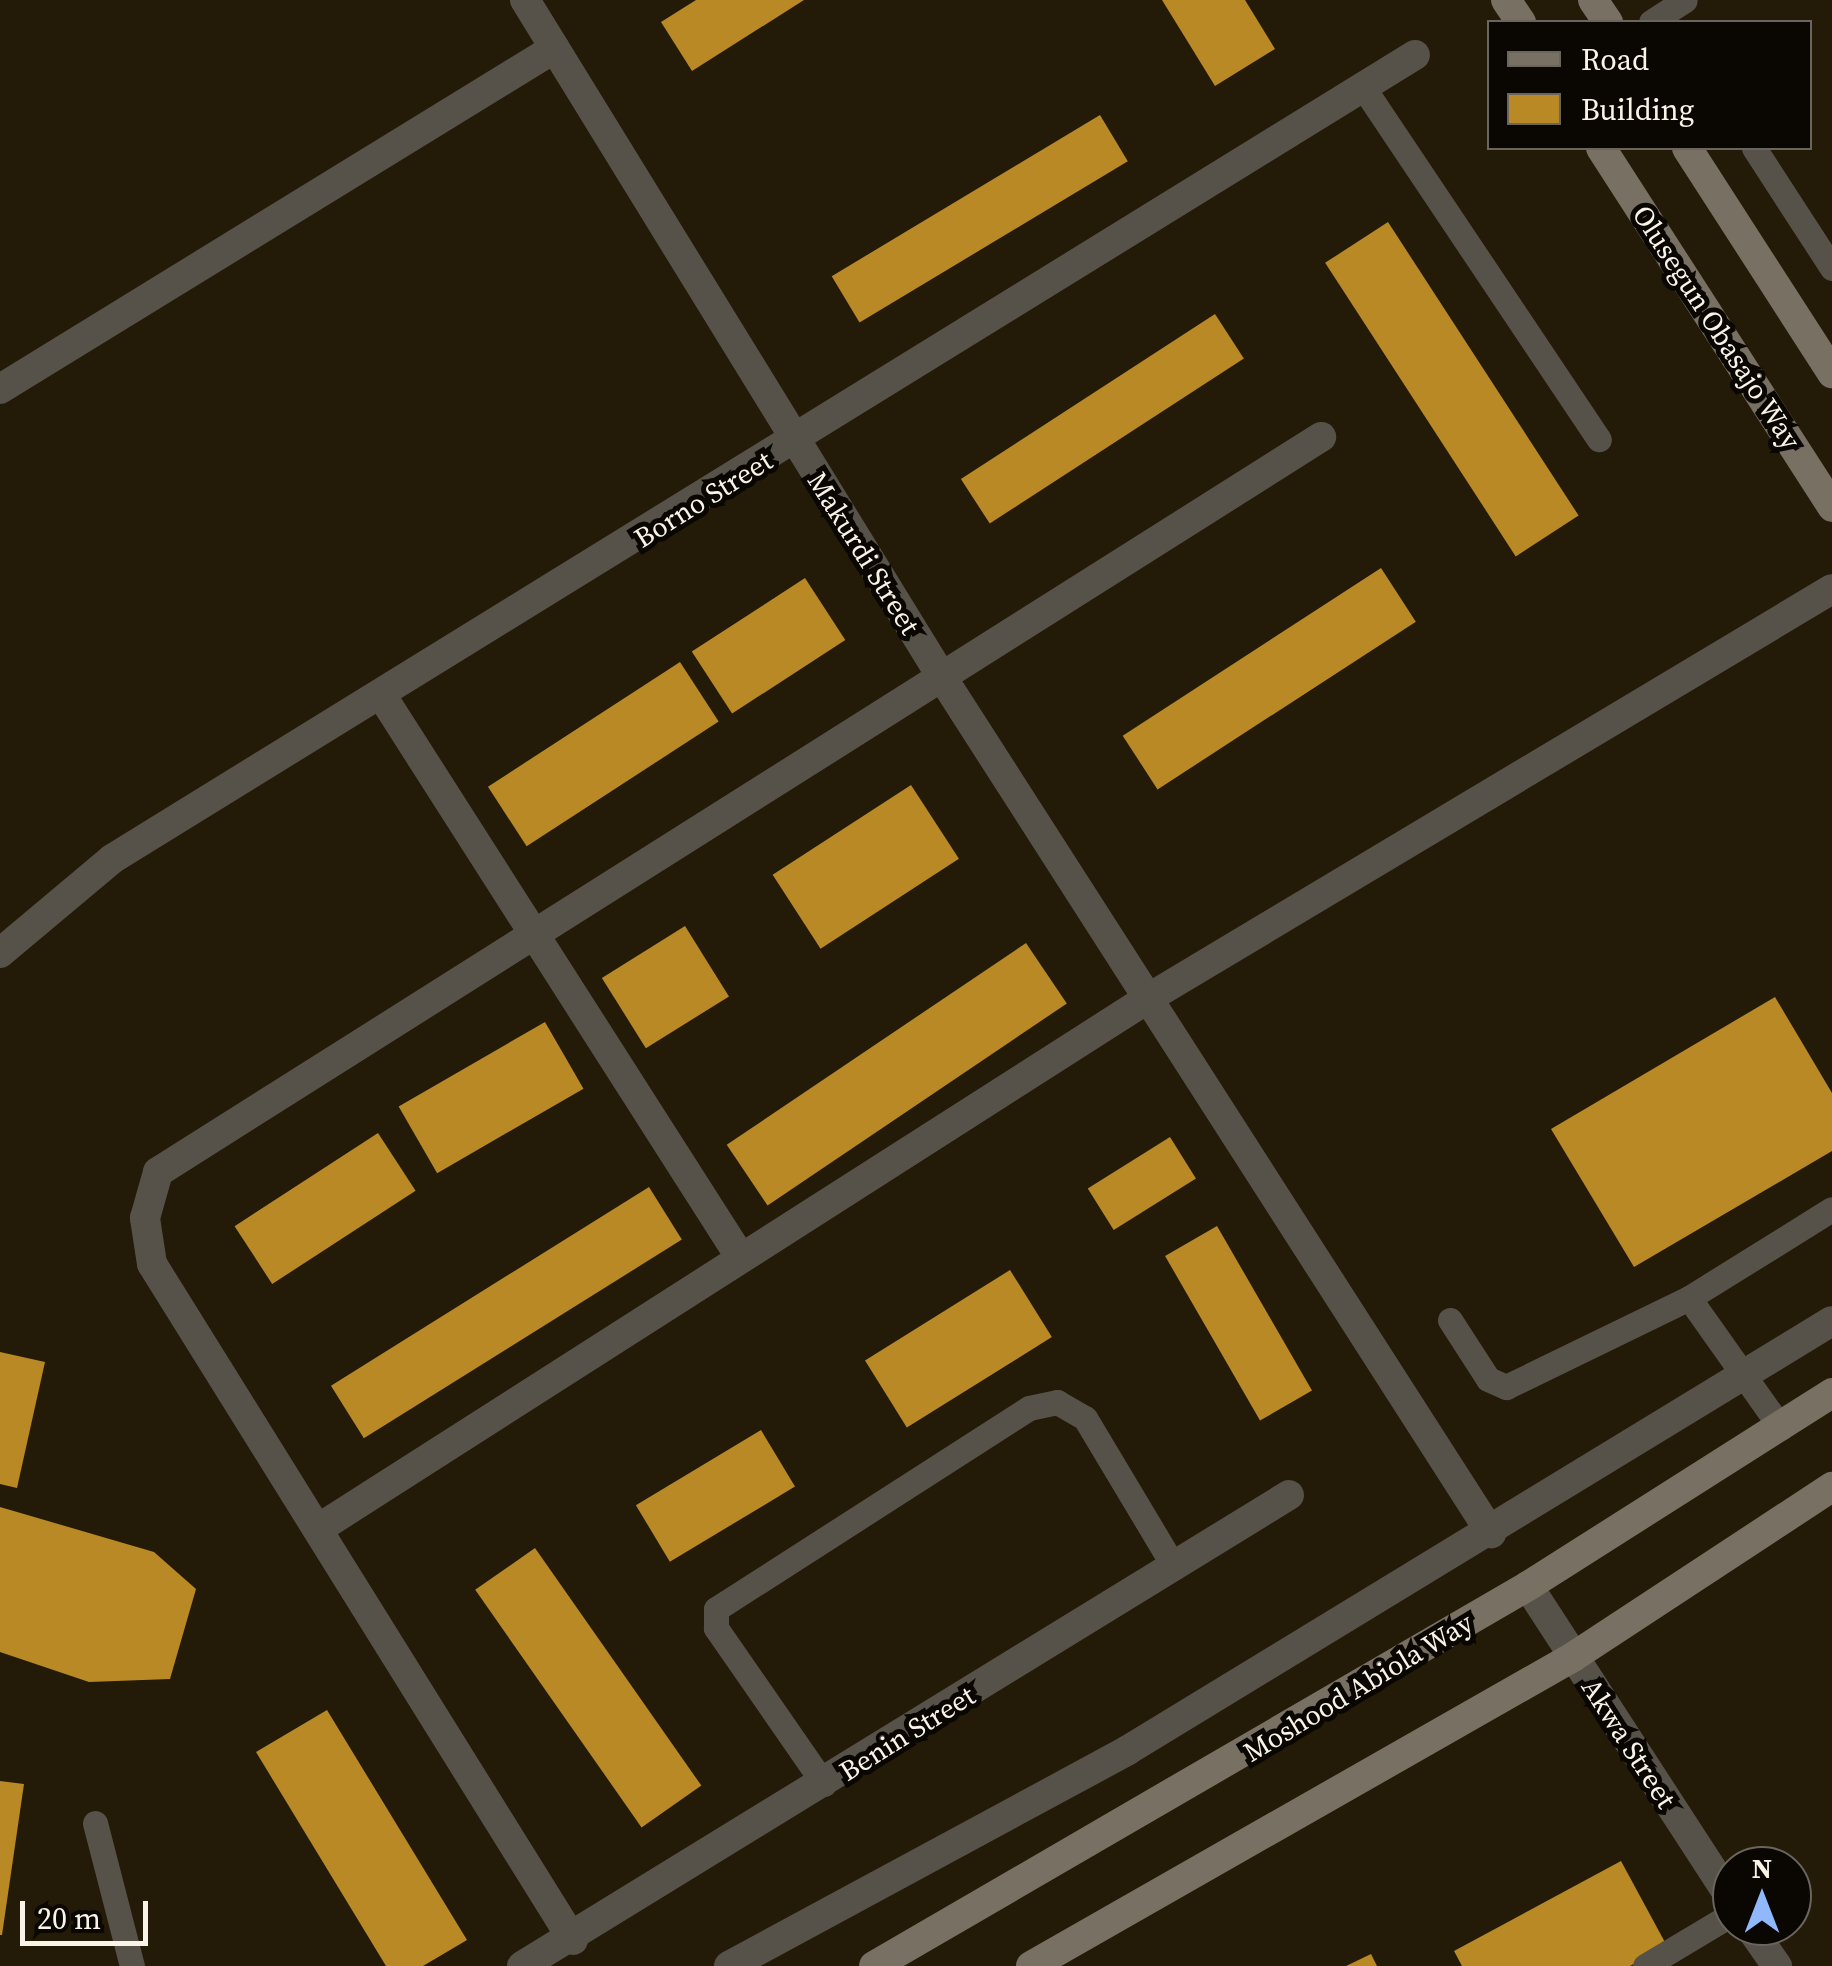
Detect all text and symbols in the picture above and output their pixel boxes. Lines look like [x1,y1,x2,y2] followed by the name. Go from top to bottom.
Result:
[1487,20,1812,150] legend
[1581,39,1649,80] text: Road
[1581,89,1694,130] text: Building
[1625,199,1809,455] street label: Olusegun Obasajo Way
[628,443,778,555] street label: Borno Street
[801,466,927,640] street label: Makurdi Street
[1237,1605,1479,1769] street label: Moshood Abiola Way
[1575,1672,1683,1814] street label: Akwa Street
[833,1678,981,1788] street label: Benin Street
[1712,1846,1812,1946] north arrow
[1752,1849,1772,1887] text: N
[25,1881,152,1943] scale bar
[37,1898,101,1939] text: 20 m

